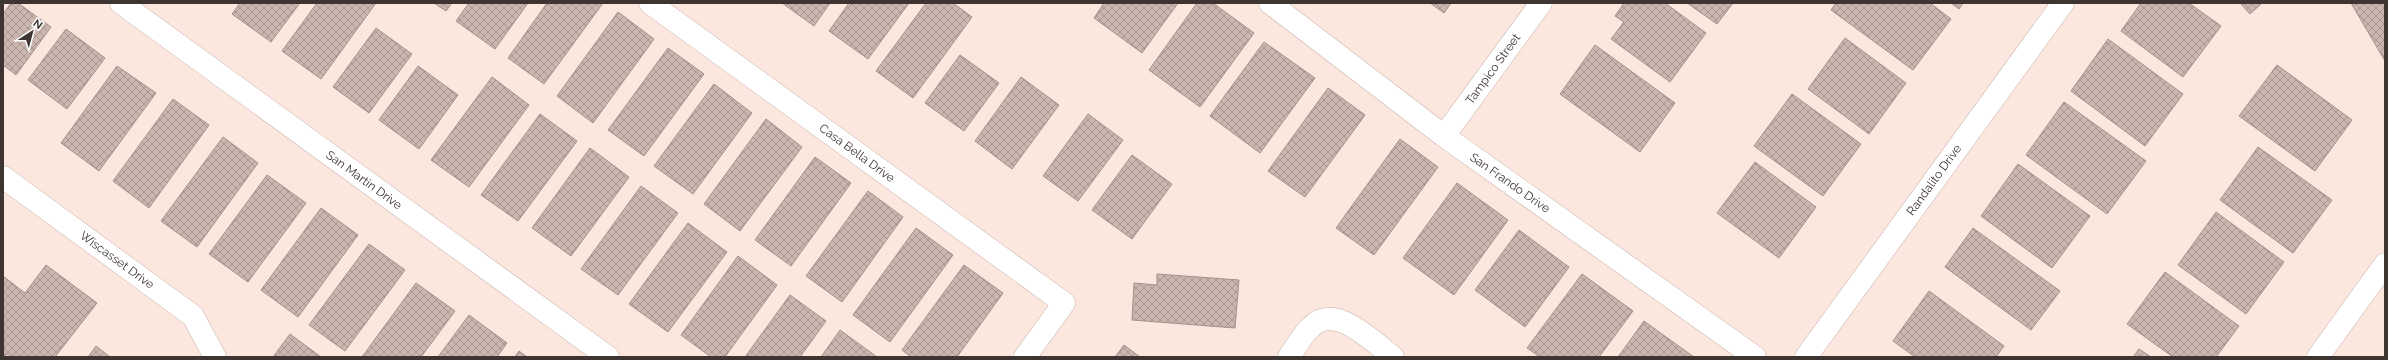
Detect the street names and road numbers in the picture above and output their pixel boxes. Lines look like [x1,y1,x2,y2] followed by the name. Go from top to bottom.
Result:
[1463,31,1523,107] street label: Tampico Street
[816,121,898,185] street label: Casa Bella Drive
[1904,142,1964,218] street label: Randalito Drive
[323,148,405,212] street label: San Martin Drive
[1467,150,1553,216] street label: San Frando Drive
[77,228,157,292] street label: Wiscasset Drive

